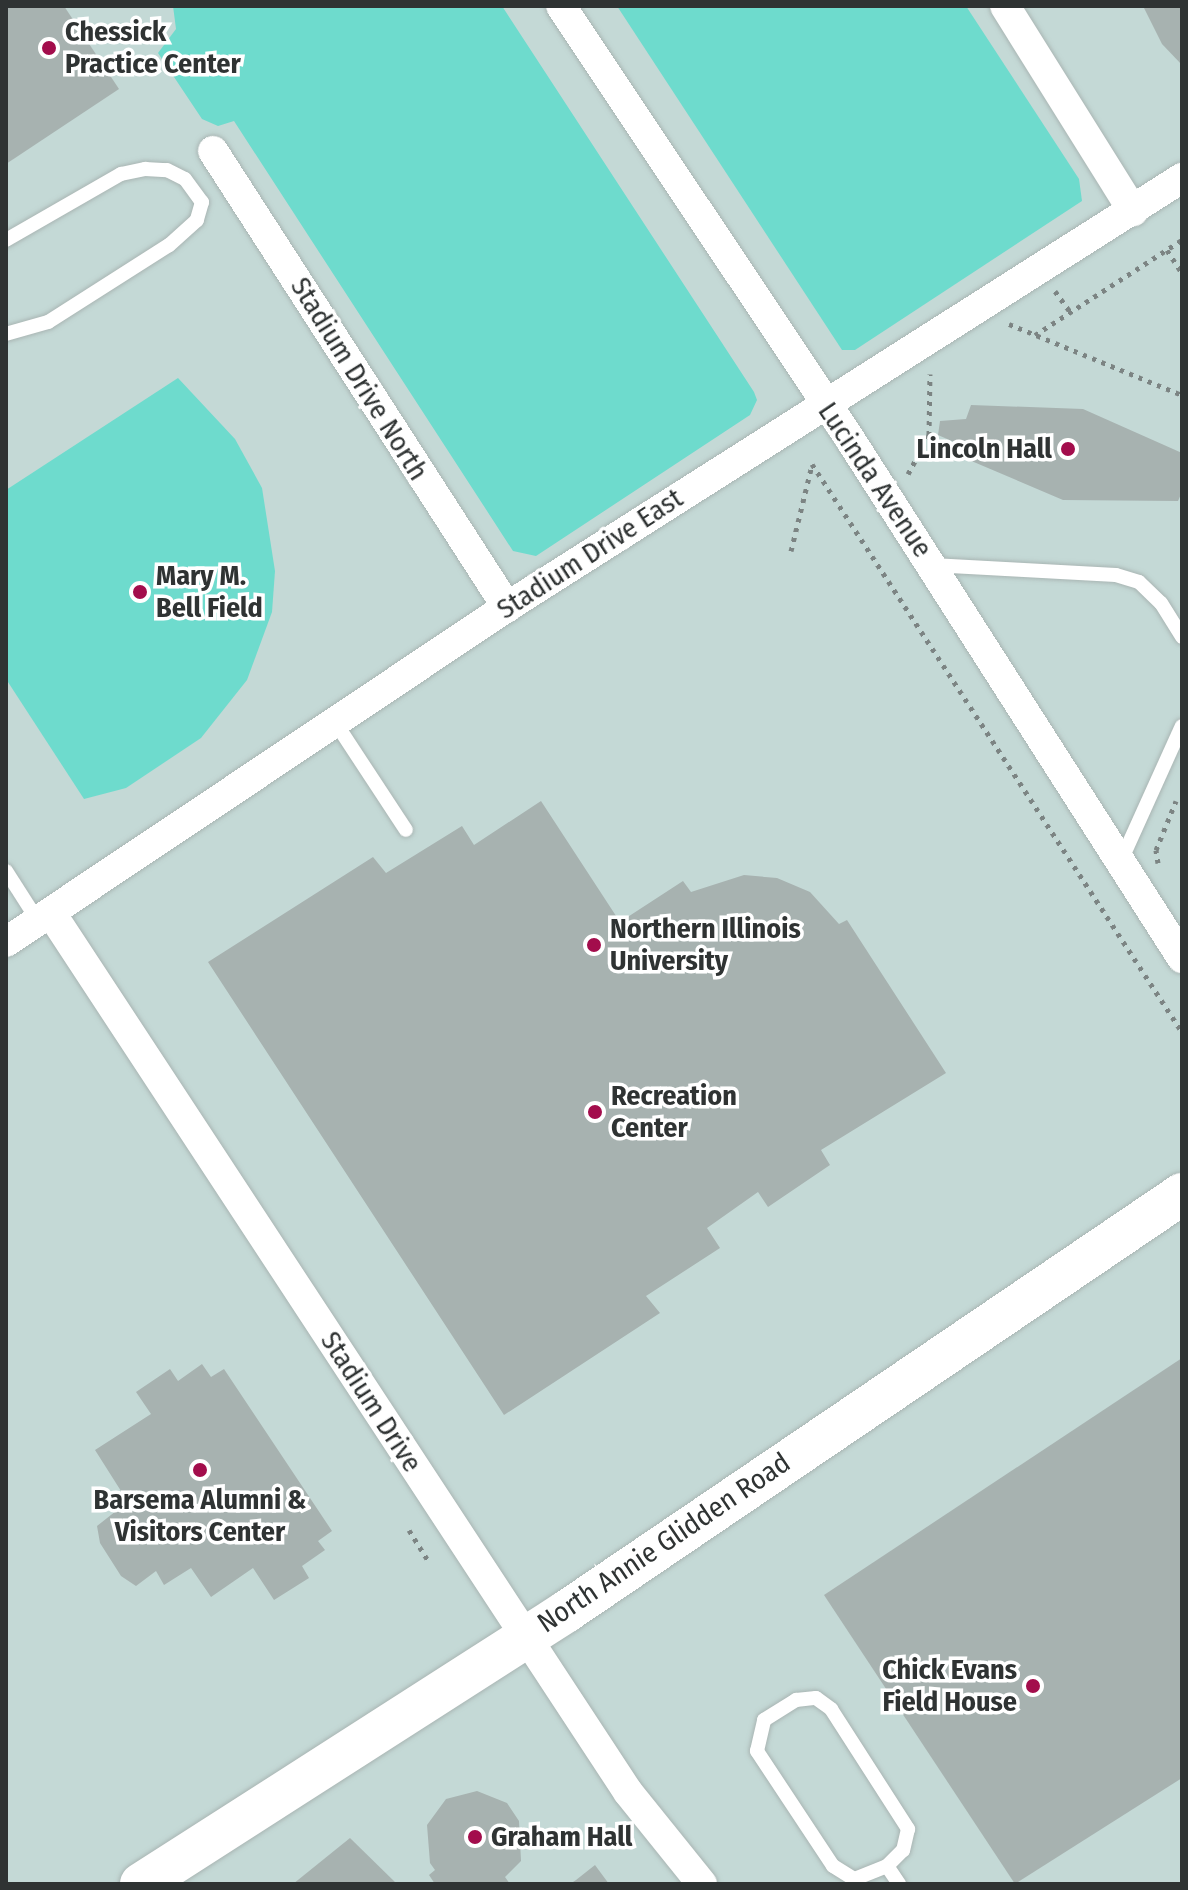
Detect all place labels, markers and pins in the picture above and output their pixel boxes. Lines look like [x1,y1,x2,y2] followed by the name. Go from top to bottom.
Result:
[65,15,241,81] place label: Chessick Practice Center
[40,39,58,57] marker: Chessick Practice Center
[917,432,1052,466] place label: Lincoln Hall
[1059,440,1077,458] marker: Lincoln Hall
[156,559,263,625] place label: Mary M. Bell Field
[131,583,149,601] marker: Mary M. Bell Field
[610,912,801,978] place label: Northern Illinois University
[585,936,603,954] marker: Northern Illinois University
[611,1079,737,1145] place label: Recreation Center
[586,1103,604,1121] marker: Recreation Center
[191,1461,209,1479] marker: Barsema Alumni & Visitors Center
[94,1483,306,1549] place label: Barsema Alumni & Visitors Center
[882,1653,1017,1719] place label: Chick Evans Field House
[1024,1677,1042,1695] marker: Chick Evans Field House
[491,1820,632,1854] place label: Graham Hall
[466,1828,484,1846] marker: Graham Hall

